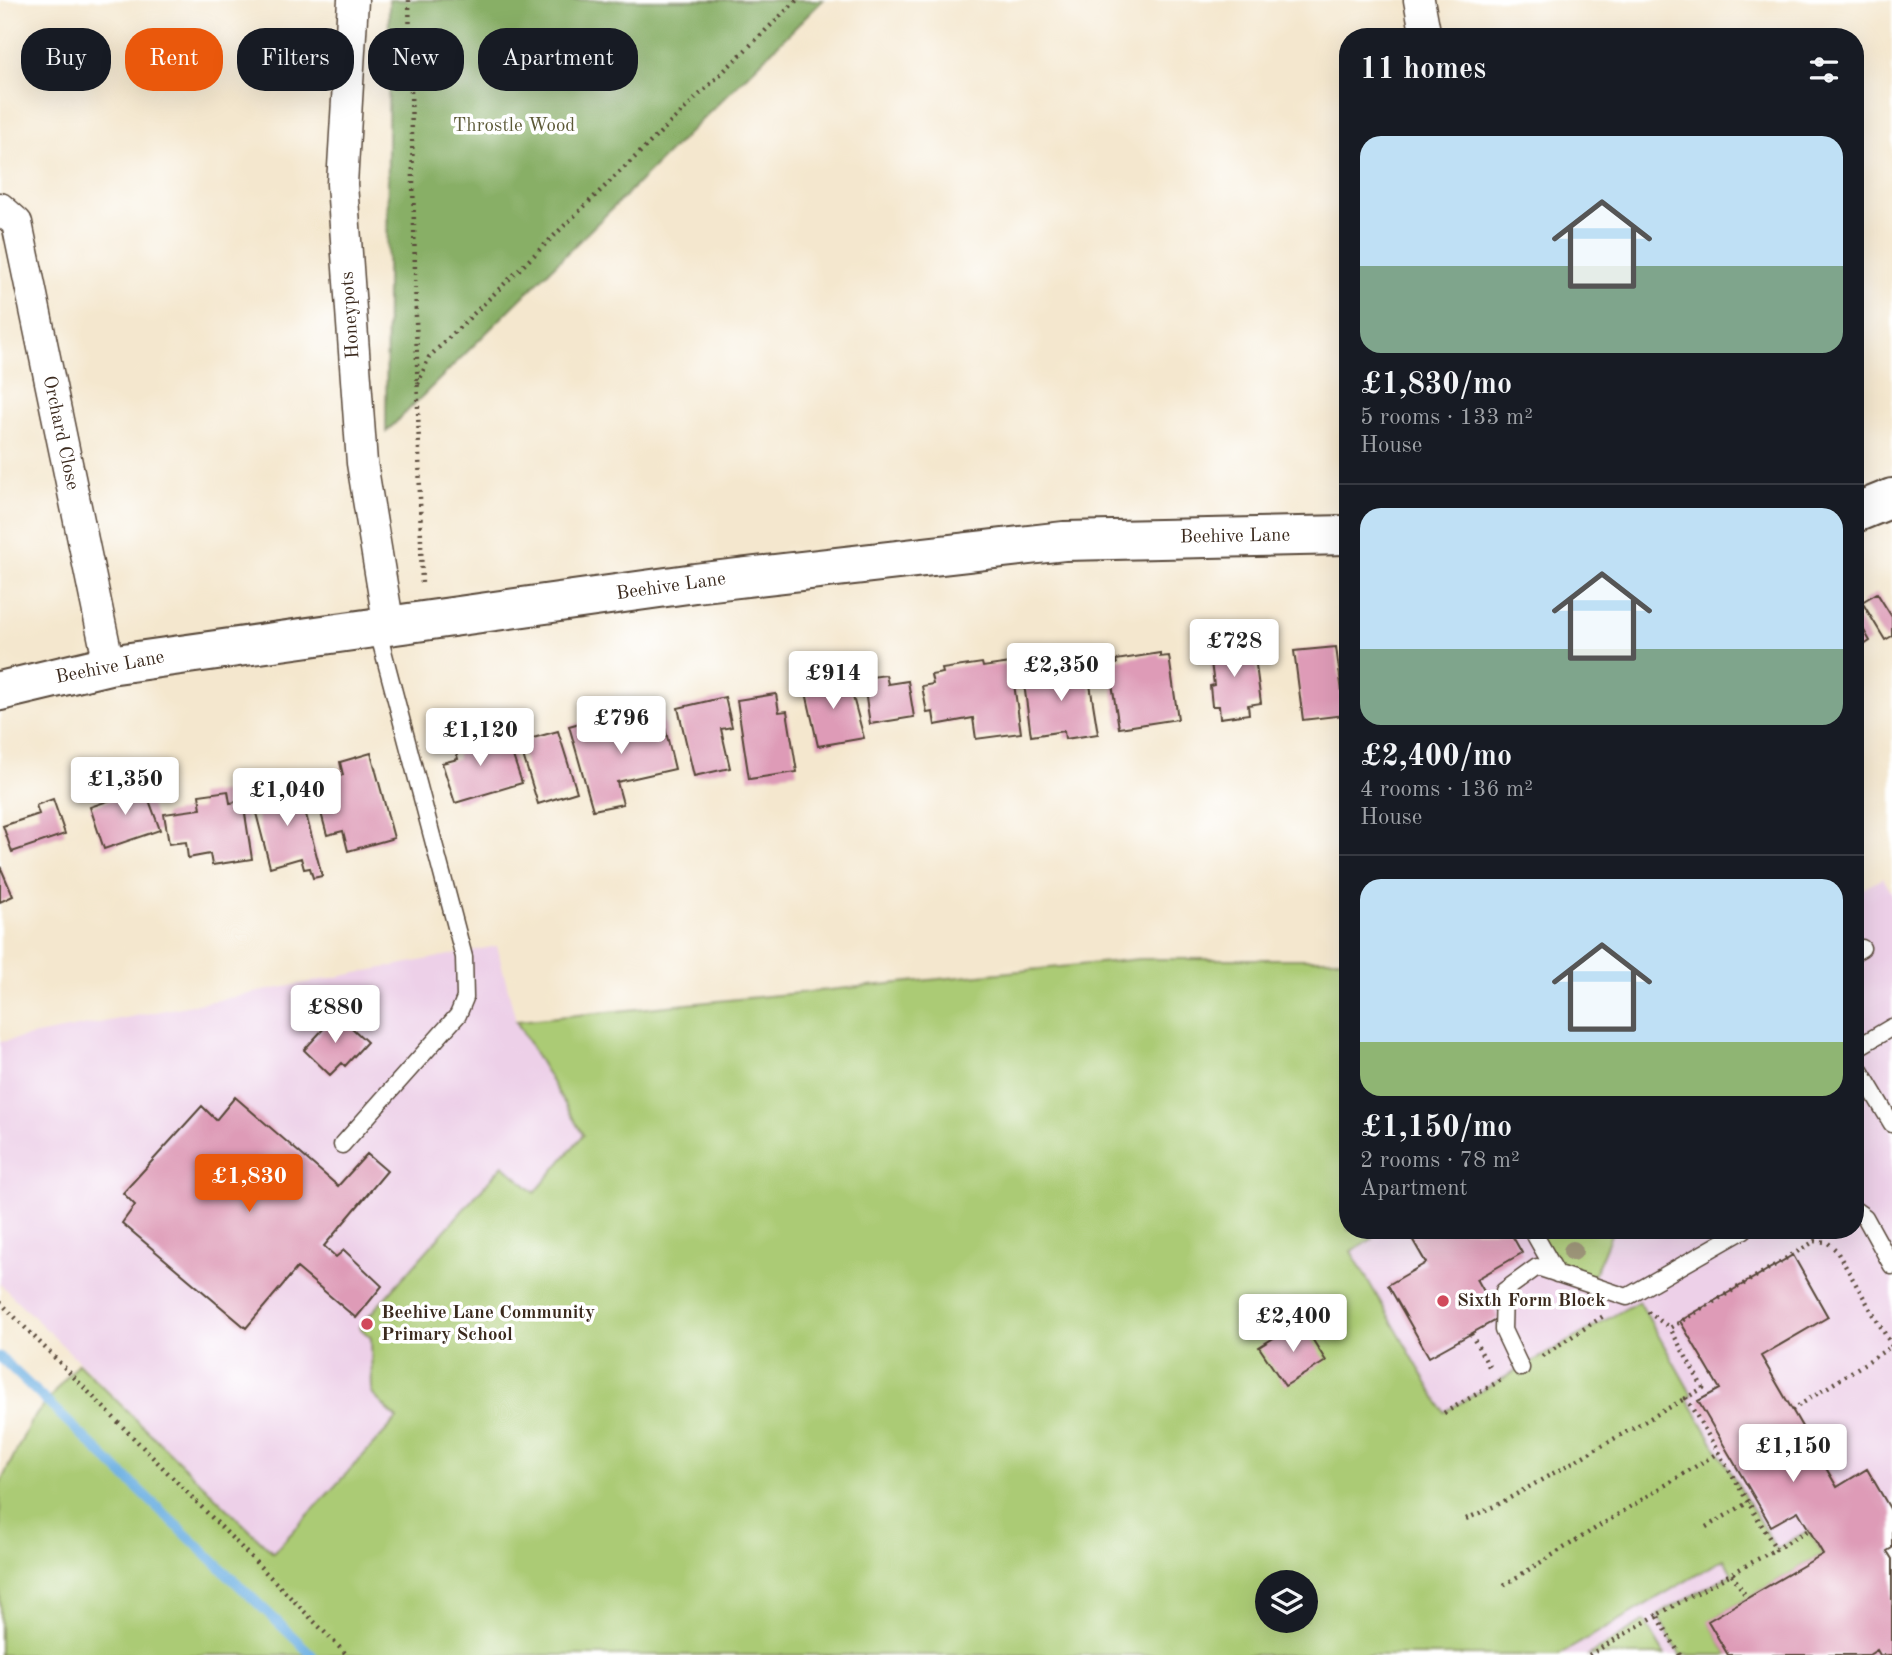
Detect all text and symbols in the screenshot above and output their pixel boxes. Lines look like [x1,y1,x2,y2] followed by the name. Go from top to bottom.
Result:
[21,28,111,91] chip: Buy
[125,28,223,91] chip: Rent
[237,28,354,91] chip: Filters
[368,28,464,91] chip: New
[478,28,638,91] chip: Apartment
[1805,51,1843,89] icon: filters
[1360,55,1486,85] text: 11 homes
[453,117,575,136] park label: Throstle Wood
[1539,181,1665,307] icon: home
[338,271,364,359] street label: Honeypots
[1360,370,1512,400] text: £1,830/mo
[39,374,81,492] street label: Orchard Close
[1360,406,1533,429] text: 5 rooms · 133 m²
[1360,434,1422,457] text: House
[1180,527,1290,547] street label: Beehive Lane
[1539,553,1665,679] icon: home
[615,570,727,604] street label: Beehive Lane
[1193,620,1275,679] pin: £728
[1206,630,1262,653] text: £728
[1004,644,1118,703] pin: £2,350
[54,648,166,688] street label: Beehive Lane
[792,652,874,711] pin: £914
[1023,654,1099,677] text: £2,350
[805,662,861,685] text: £914
[580,696,662,756] pin: £796
[593,707,649,730] text: £796
[423,708,537,768] pin: £1,120
[442,719,518,742] text: £1,120
[1360,742,1512,772] text: £2,400/mo
[68,758,182,817] pin: £1,350
[87,768,163,791] text: £1,350
[230,768,344,828] pin: £1,040
[1360,778,1533,801] text: 4 rooms · 136 m²
[249,779,325,802] text: £1,040
[1360,806,1422,829] text: House
[1539,924,1665,1050] icon: home
[294,986,376,1045] pin: £880
[307,996,363,1019] text: £880
[1360,1113,1512,1143] text: £1,150/mo
[1360,1149,1520,1172] text: 2 rooms · 78 m²
[192,1154,306,1214] pin: £1,830
[211,1165,287,1188] text: £1,830
[1360,1177,1468,1200] text: Apartment
[1457,1292,1606,1311] place label: Sixth Form Block
[1435,1293,1451,1309] marker: Sixth Form Block
[1236,1294,1350,1354] pin: £2,400
[381,1304,595,1345] place label: Beehive Lane Community Primary School
[1255,1305,1331,1328] text: £2,400
[359,1316,375,1332] marker: Beehive Lane Community Primary School
[1736,1424,1850,1484] pin: £1,150
[1755,1435,1831,1458] text: £1,150
[1255,1570,1318,1633] map controls
[1255,1570,1318,1633] button: layers

